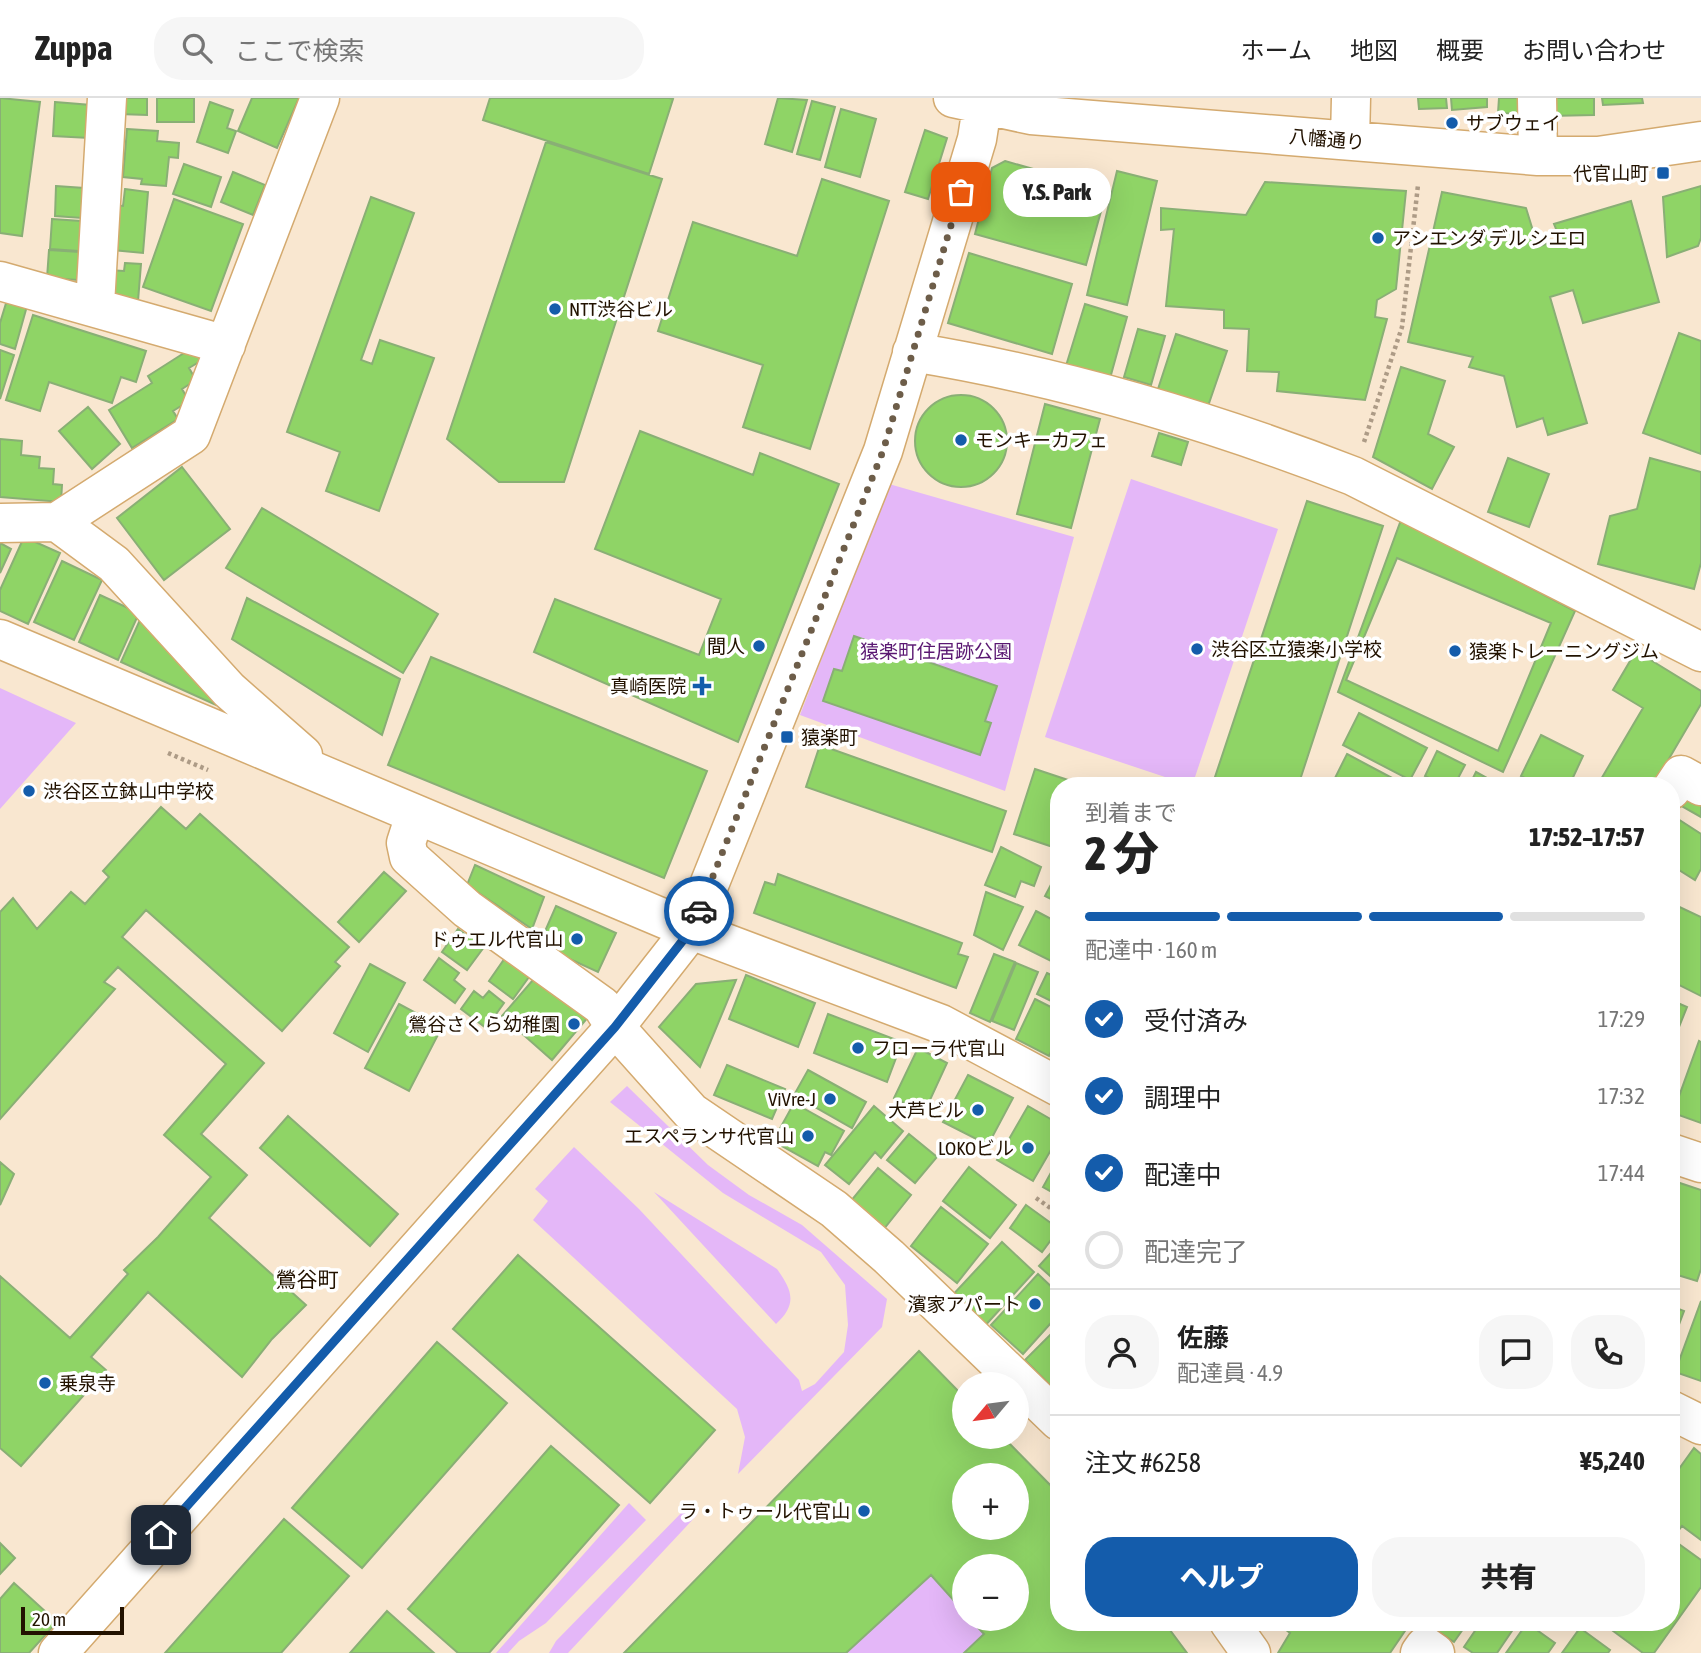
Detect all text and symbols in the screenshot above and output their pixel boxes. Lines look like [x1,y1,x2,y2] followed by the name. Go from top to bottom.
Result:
[154,17,644,80] search box
[35,29,112,67] text: Zuppa
[178,29,216,67] icon: search
[234,36,364,66] text: ここで検索
[1241,37,1312,64] text: ホーム
[1350,37,1398,64] text: 地図
[1436,37,1484,64] text: 概要
[1522,37,1666,64] text: お問い合わせ
[1466,112,1561,134] place label: サブウェイ
[1444,115,1460,131] marker: サブウェイ
[1288,125,1366,153] street label: 八幡通り
[931,162,991,222] pin
[1573,162,1649,184] place label: 代官山町
[1655,165,1671,181] marker: 代官山町
[1003,168,1112,217] callout: Y.S. Park
[942,173,980,211] icon: bag
[1023,179,1091,205] text: Y.S. Park
[1392,227,1586,249] place label: アシエンダ デル シエロ
[1370,230,1386,246] marker: アシエンダ デル シエロ
[569,298,673,320] place label: NTT渋谷ビル
[547,301,563,317] marker: NTT渋谷ビル
[975,429,1108,451] place label: モンキーカフェ
[953,432,969,448] marker: モンキーカフェ
[707,635,745,657] place label: 間人
[751,638,767,654] marker: 間人
[1211,638,1382,660] place label: 渋谷区立猿楽小学校
[860,640,1012,662] park label: 猿楽町住居跡公園
[1469,640,1659,662] place label: 猿楽トレーニングジム
[1189,641,1205,657] marker: 渋谷区立猿楽小学校
[1447,643,1463,659] marker: 猿楽トレーニングジム
[610,675,686,697] place label: 真崎医院
[692,676,712,696] marker: 真崎医院
[801,726,858,748] place label: 猿楽町
[779,729,795,745] marker: 猿楽町
[43,780,214,802] place label: 渋谷区立鉢山中学校
[21,783,37,799] marker: 渋谷区立鉢山中学校
[1085,800,1177,826] text: 到着まで
[1529,822,1645,852] text: 17:52–17:57
[1085,827,1159,880] text: 2 分
[664,876,734,946] courier
[680,892,718,930] icon: car
[430,928,563,950] place label: ドゥエル代官山
[569,931,585,947] marker: ドゥエル代官山
[1085,937,1217,963] text: 配達中 · 160 m
[1085,1000,1123,1038] icon: check
[1144,1006,1248,1036] text: 受付済み
[1598,1006,1645,1032] text: 17:29
[408,1013,560,1035] place label: 鶯谷さくら幼稚園
[566,1016,582,1032] marker: 鶯谷さくら幼稚園
[872,1037,1005,1059] place label: フローラ代官山
[850,1040,866,1056] marker: フローラ代官山
[1085,1077,1123,1115] icon: check
[1144,1083,1222,1113] text: 調理中
[1598,1083,1645,1109] text: 17:32
[768,1088,816,1110] place label: ViVre-J
[822,1091,838,1107] marker: ViVre-J
[888,1099,964,1121] place label: 大芦ビル
[970,1102,986,1118] marker: 大芦ビル
[624,1125,794,1147] place label: エスペランサ代官山
[800,1128,816,1144] marker: エスペランサ代官山
[938,1137,1014,1159] place label: LOKOビル
[1020,1140,1036,1156] marker: LOKOビル
[1085,1154,1123,1192] icon: check
[1144,1160,1222,1190] text: 配達中
[1598,1160,1645,1186] text: 17:44
[1144,1237,1248,1267] text: 配達完了
[276,1267,339,1291] district label: 鶯谷町
[907,1293,1021,1315] place label: 濱家アパート
[1027,1296,1043,1312] marker: 濱家アパート
[1085,1315,1159,1389] button: person
[1479,1315,1553,1389] button: chat
[1571,1315,1645,1389] button: phone
[1177,1323,1229,1353] text: 佐藤
[1177,1360,1283,1386] text: 配達員 · 4.9
[59,1372,116,1394] place label: 乗泉寺
[952,1372,1029,1449] north arrow
[952,1372,1029,1631] map controls
[37,1375,53,1391] marker: 乗泉寺
[1580,1446,1645,1476] text: ¥5,240
[1085,1448,1201,1478] text: 注文 #6258
[952,1463,1029,1540] button: +
[679,1500,850,1522] place label: ラ・トゥール代官山
[856,1503,872,1519] marker: ラ・トゥール代官山
[131,1505,191,1565] pin
[142,1516,180,1554] icon: home
[1085,1537,1358,1617] button: ヘルプ
[1372,1537,1645,1617] button: 共有
[952,1554,1029,1631] button: −
[21,1604,124,1636] scale bar
[32,1608,66,1630] text: 20 m

